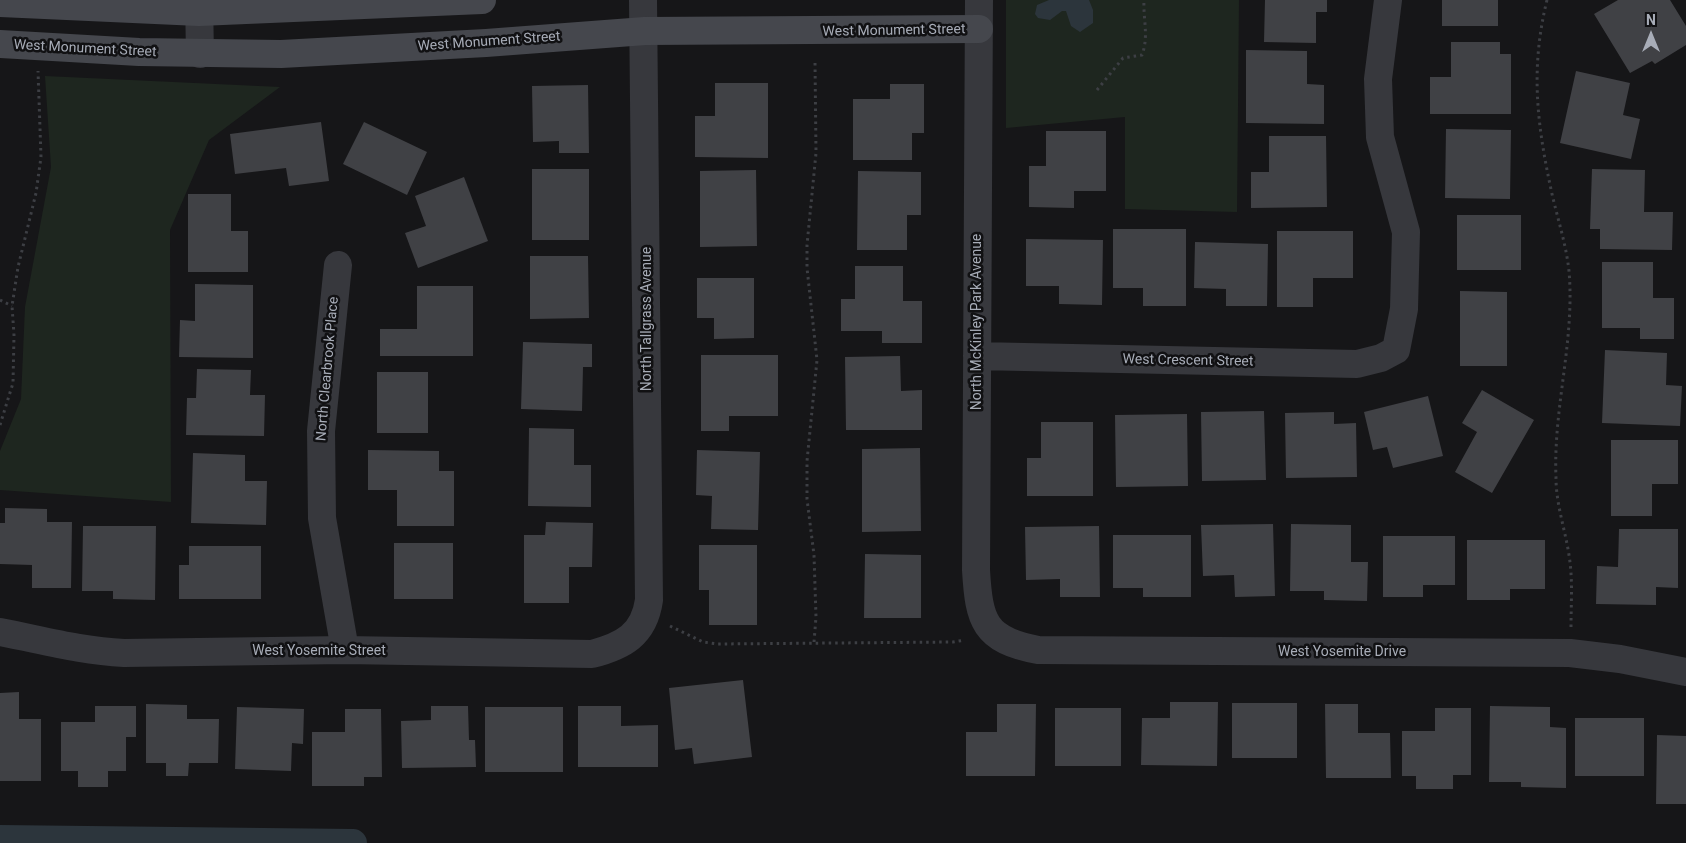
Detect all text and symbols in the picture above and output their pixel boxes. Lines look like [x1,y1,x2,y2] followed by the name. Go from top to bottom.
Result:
[1626,10,1676,60] north arrow
[1646,12,1656,28] text: N
[822,21,966,41] street label: West Monument Street
[417,29,561,55] street label: West Monument Street
[13,37,157,61] street label: West Monument Street
[969,234,985,410] street label: North McKinley Park Avenue
[639,247,655,391] street label: North Tallgrass Avenue
[313,296,343,442] street label: North Clearbrook Place
[1122,351,1254,371] street label: West Crescent Street
[252,643,386,659] street label: West Yosemite Street
[1278,644,1406,660] street label: West Yosemite Drive

